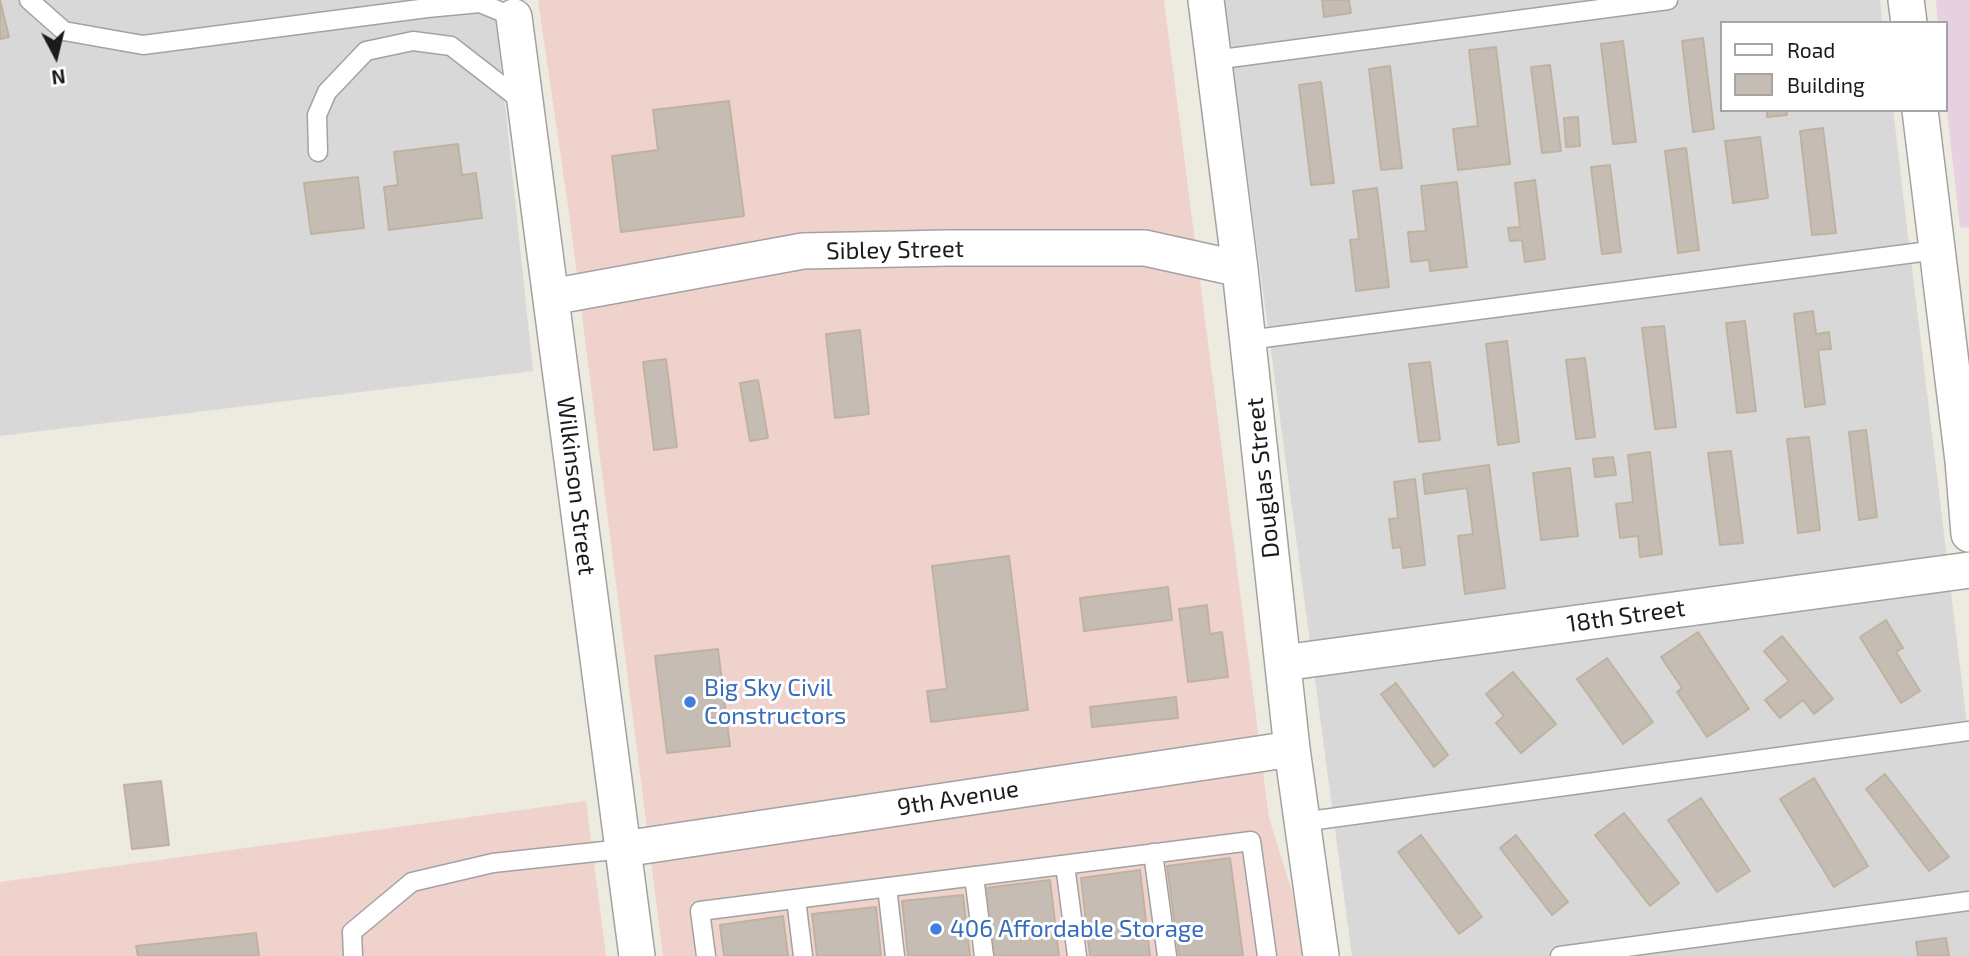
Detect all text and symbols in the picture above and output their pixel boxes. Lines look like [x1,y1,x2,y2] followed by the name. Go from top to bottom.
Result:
[21,21,91,91] north arrow
[1720,21,1948,112] legend
[1787,37,1835,62] text: Road
[50,65,67,90] text: N
[1787,72,1865,97] text: Building
[826,234,964,266] street label: Sibley Street
[551,395,601,577] street label: Wilkinson Street
[1240,396,1286,560] street label: Douglas Street
[1565,593,1687,639] street label: 18th Street
[704,674,846,730] place label: Big Sky Civil Constructors
[682,694,698,710] marker: Big Sky Civil Constructors
[895,774,1021,822] street label: 9th Avenue
[950,915,1204,943] place label: 406 Affordable Storage
[928,921,944,937] marker: 406 Affordable Storage

